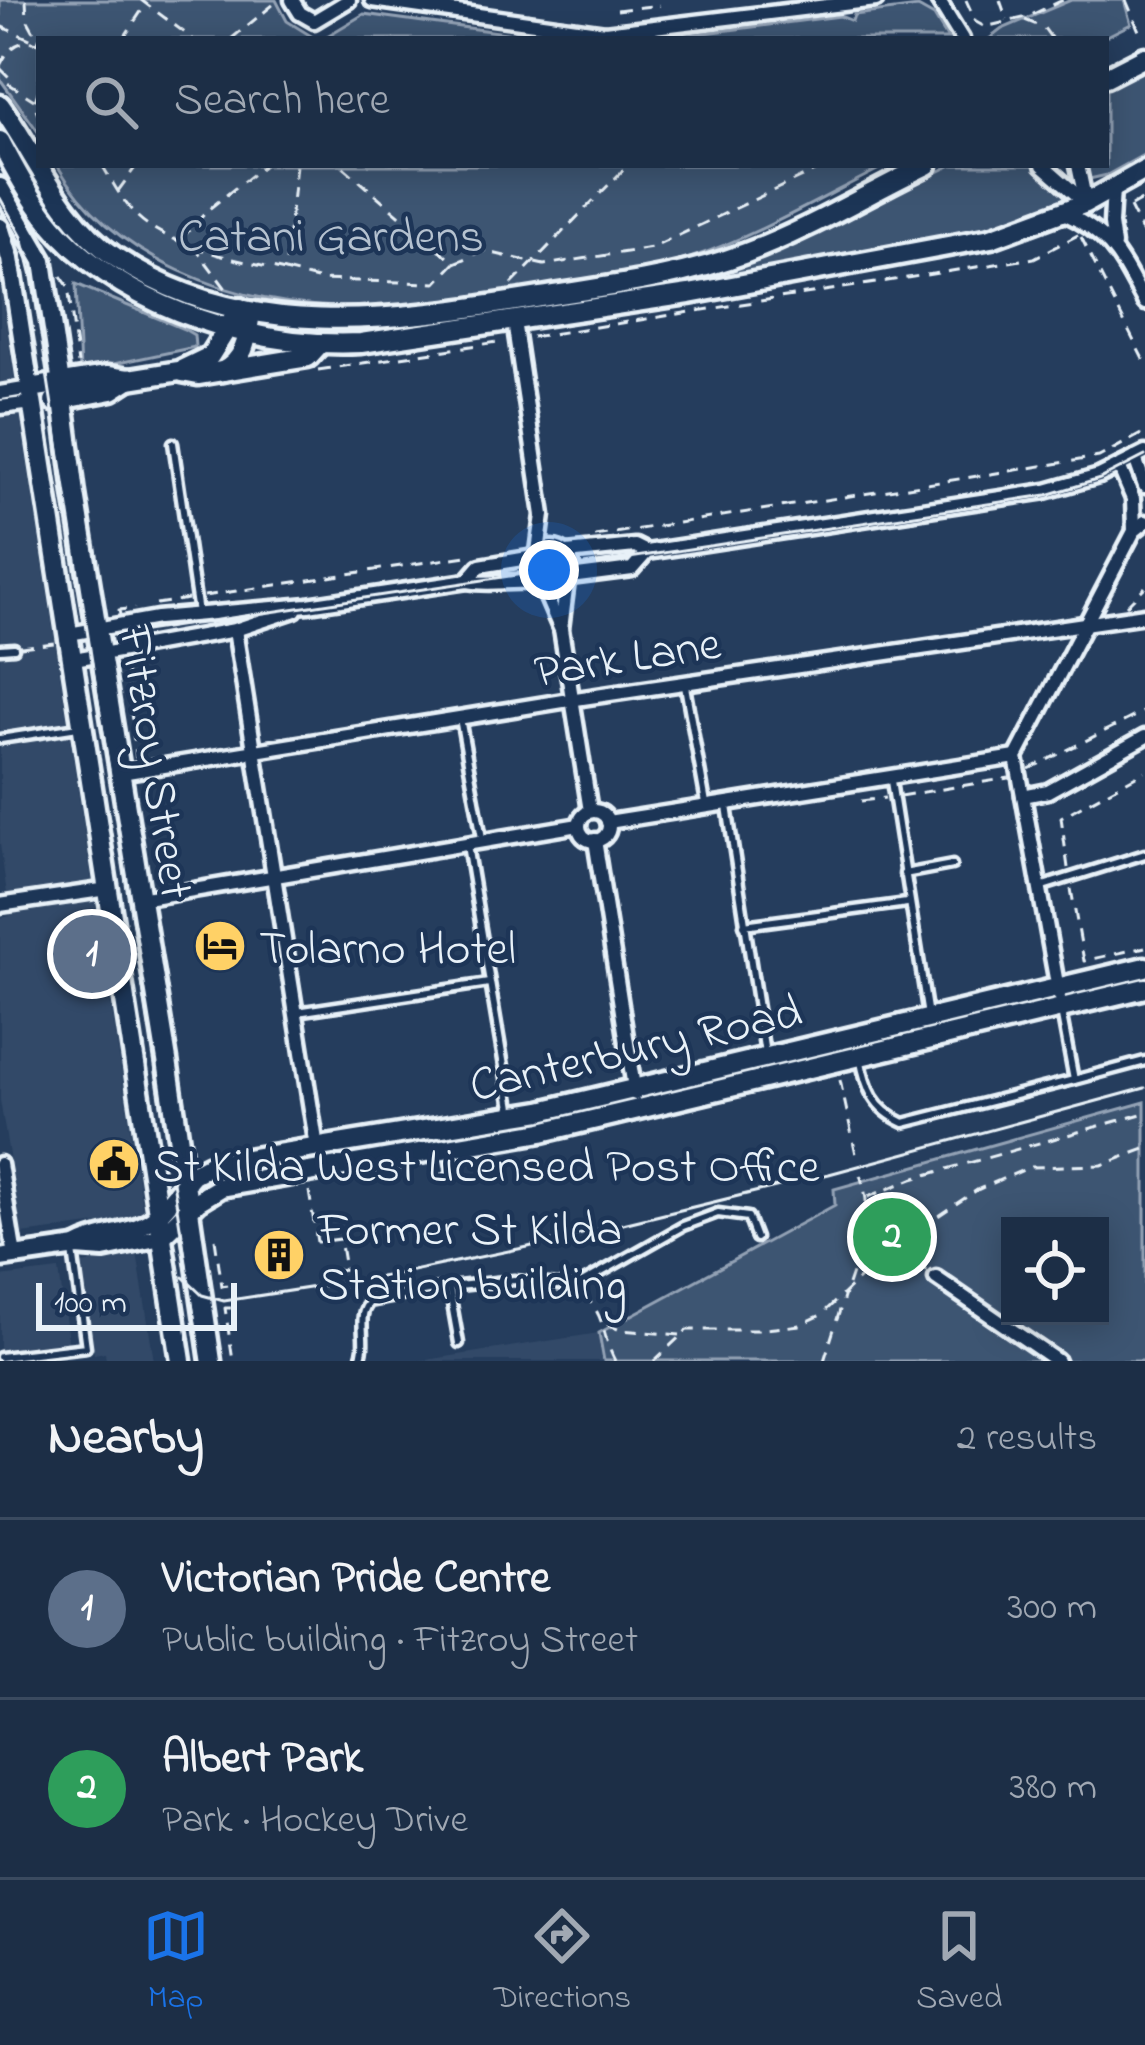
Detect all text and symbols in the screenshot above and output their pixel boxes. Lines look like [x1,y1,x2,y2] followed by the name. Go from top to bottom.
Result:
[36,36,1109,168] search box
[78,69,144,135] icon: search
[174,69,390,135] text: Search here
[178,204,484,274] park label: Catani Gardens
[519,540,579,600] your location
[530,611,726,709] street label: Park Lane
[97,620,209,904] street label: Fitzroy Street
[53,909,131,999] pin: 1
[259,916,516,986] place label: Tolarno Hotel
[192,918,248,974] hotel icon: Tolarno Hotel
[463,979,809,1123] street label: Canterbury Road
[153,1134,820,1204] place label: St Kilda West Licensed Post Office
[86,1136,142,1192] public building icon: St Kilda West Licensed Post Office
[853,1192,931,1282] pin: 2
[317,1197,627,1323] place label: Former St Kilda Station building
[1001,1217,1109,1325] map controls
[1001,1217,1109,1325] button: locate
[251,1227,307,1283] building icon: Former St Kilda Station building
[36,1277,237,1330] scale bar
[54,1280,127,1328] text: 100 m
[48,1402,204,1477] text: Nearby
[957,1411,1097,1468] text: 2 results
[162,1547,550,1613] text: Victorian Pride Centre
[81,1580,93,1637] text: 1
[1007,1580,1097,1637] text: 300 m
[162,1613,638,1670] text: Public building · Fitzroy Street
[162,1727,363,1793] text: Albert Park
[77,1760,97,1817] text: 2
[1009,1760,1097,1817] text: 380 m
[162,1793,468,1850] text: Park · Hockey Drive
[143,1903,209,2023] tab: Map
[494,1903,631,2023] tab: Directions
[916,1903,1002,2023] tab: Saved

